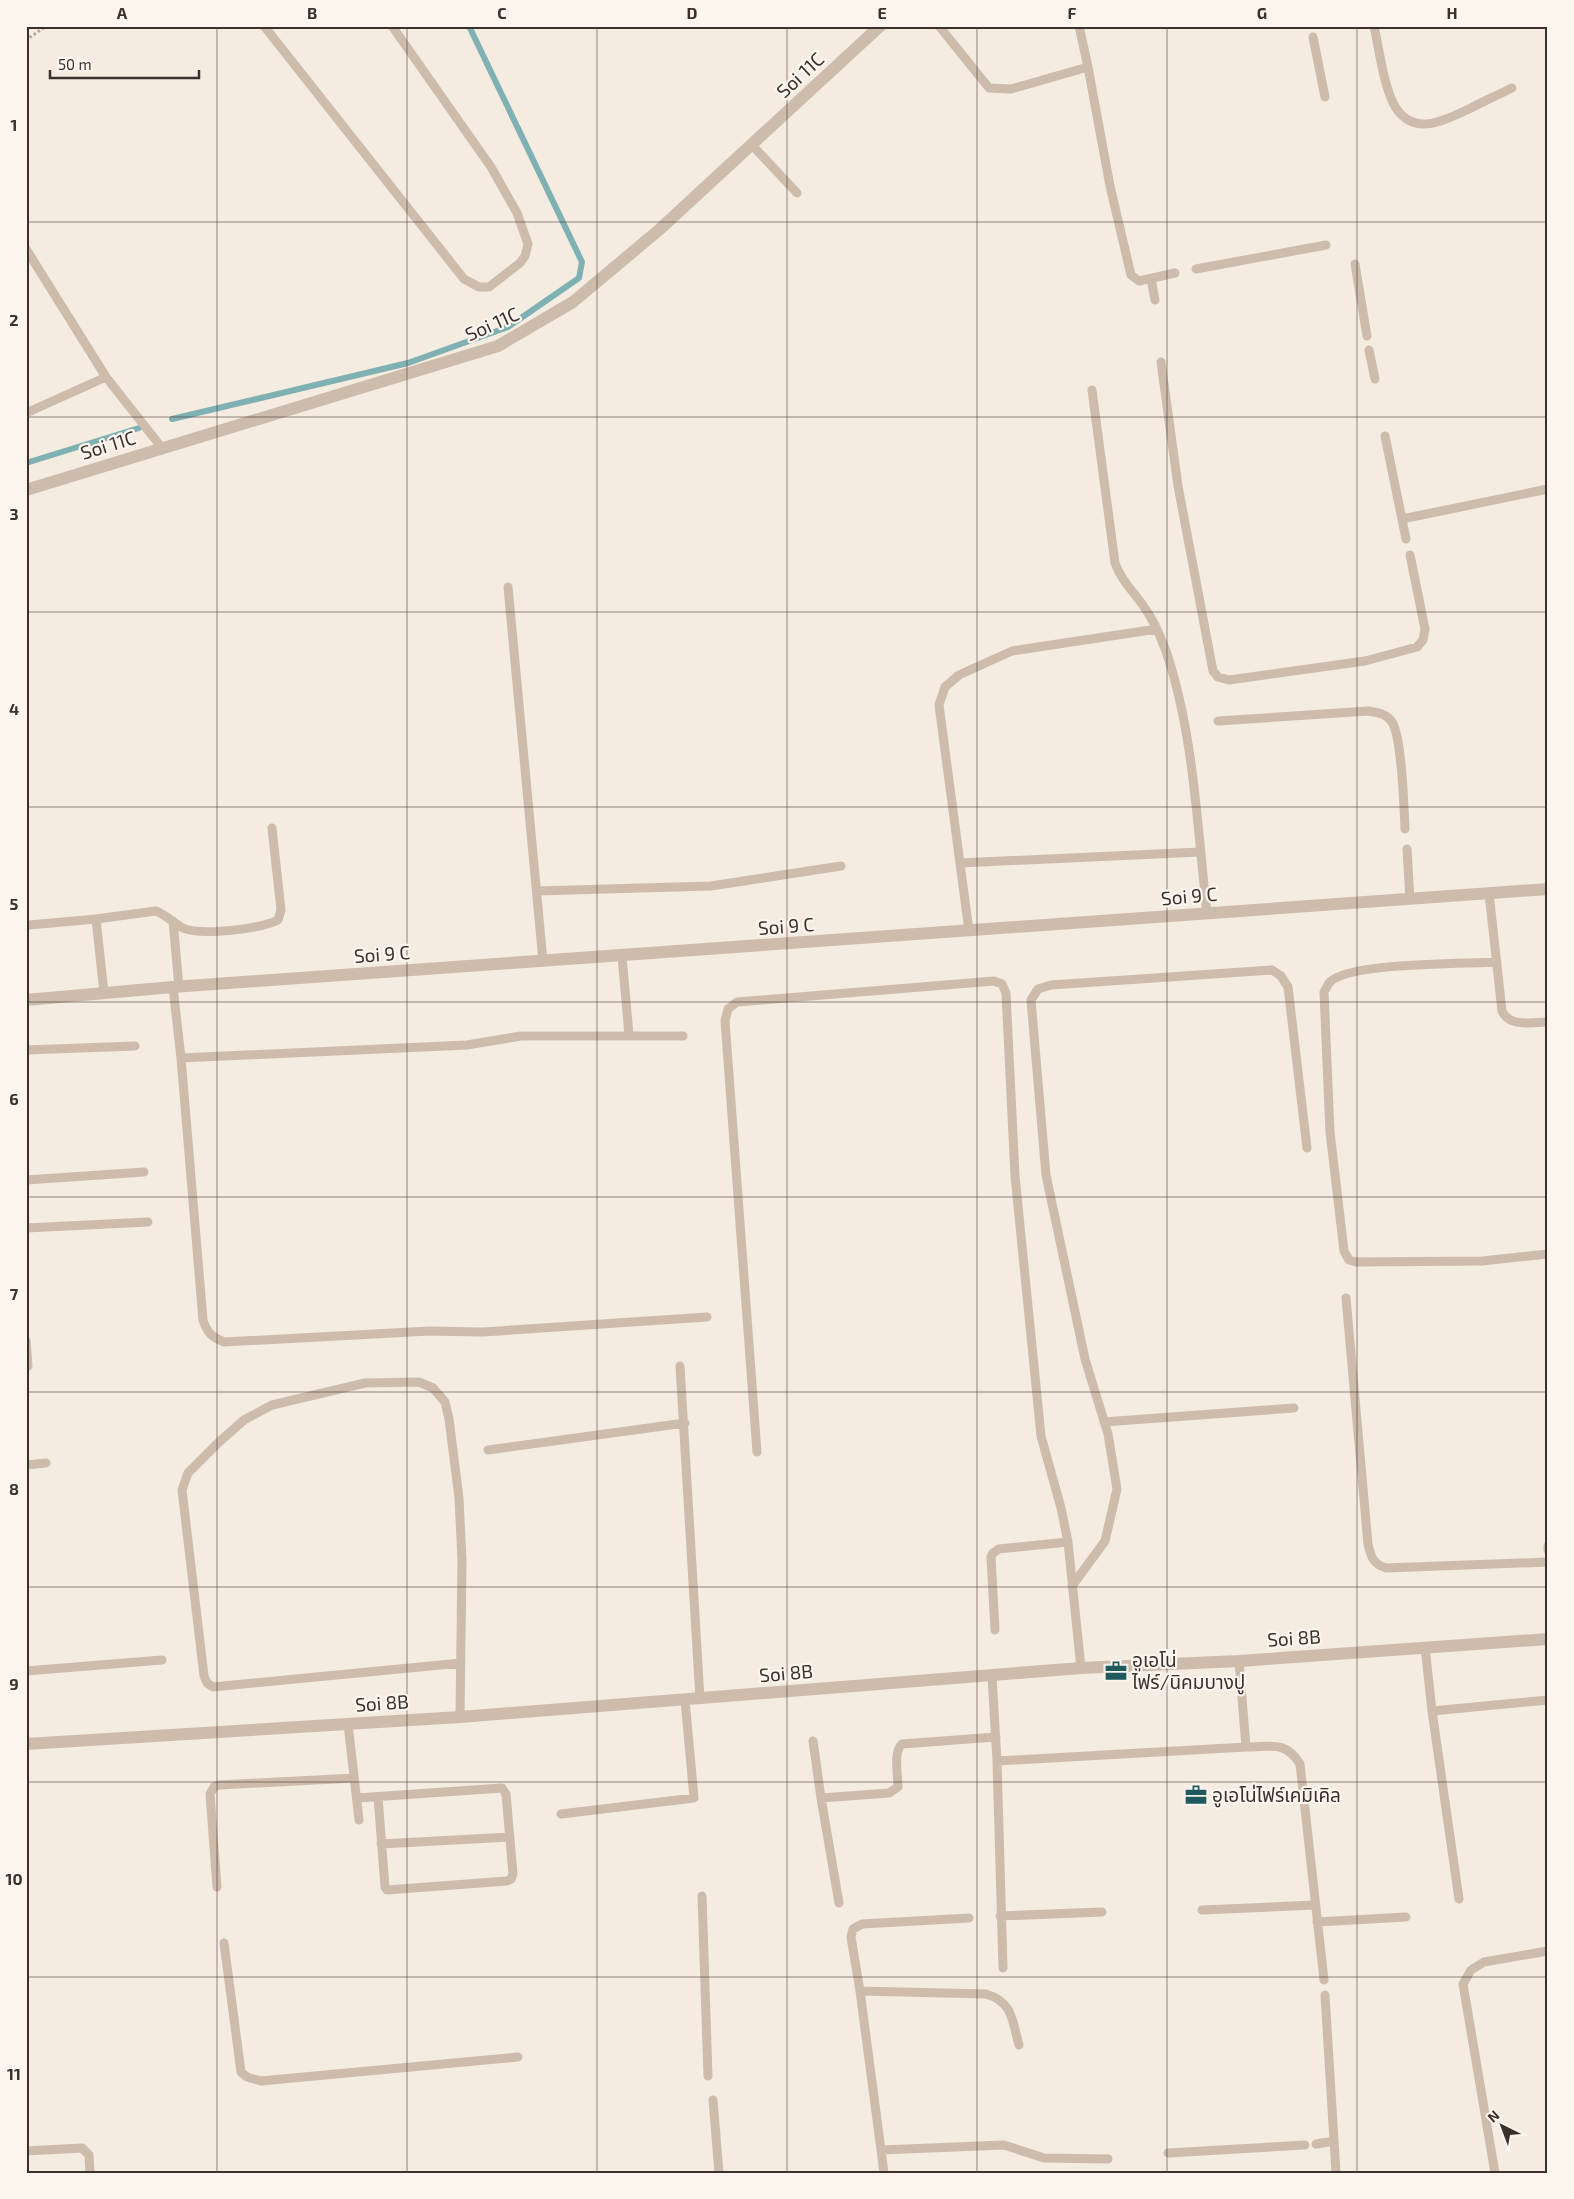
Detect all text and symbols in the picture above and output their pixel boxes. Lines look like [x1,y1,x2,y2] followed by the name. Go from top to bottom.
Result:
[117,3,128,22] text: A
[307,3,317,22] text: B
[497,3,507,22] text: C
[687,3,698,22] text: D
[877,3,887,22] text: E
[1068,3,1077,22] text: F
[1257,3,1267,22] text: G
[1446,3,1458,22] text: H
[771,47,828,102] street label: Soi 11C
[50,48,199,80] scale bar
[58,55,92,73] text: 50 m
[11,115,17,134] text: 1
[461,302,522,346] street label: Soi 11C
[9,310,19,329] text: 2
[78,425,138,464] street label: Soi 11C
[9,504,19,523] text: 3
[9,699,19,718] text: 4
[1160,882,1218,909] street label: Soi 9 C
[10,894,19,913] text: 5
[757,912,815,939] street label: Soi 9 C
[353,940,411,967] street label: Soi 9 C
[9,1089,19,1108] text: 6
[10,1284,19,1303] text: 7
[9,1479,19,1498] text: 8
[1266,1624,1322,1651] street label: Soi 8B
[1131,1648,1245,1695] place label: อูเอโน่ ไฟร์/นิคมบางปู
[1103,1658,1129,1684] office icon: อูเอโน่ ไฟร์/นิคมบางปู
[758,1659,814,1686] street label: Soi 8B
[9,1674,19,1693] text: 9
[354,1689,410,1716] street label: Soi 8B
[1183,1782,1209,1808] office icon: อูเอโน่ไฟร์เคมิเคิล
[1212,1783,1341,1808] place label: อูเอโน่ไฟร์เคมิเคิล
[5,1869,23,1888] text: 10
[7,2064,21,2083] text: 11
[1476,2102,1526,2152] north arrow
[1484,2106,1502,2126] text: N

